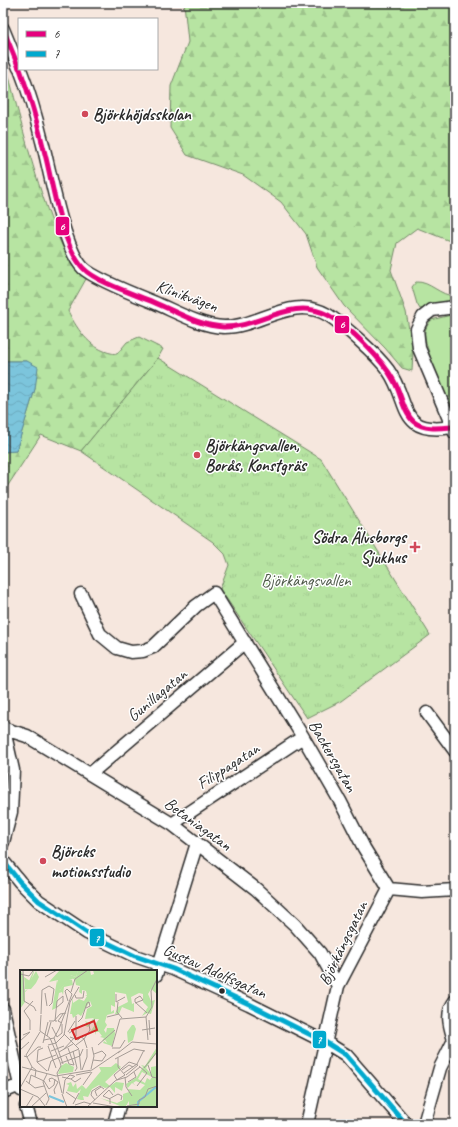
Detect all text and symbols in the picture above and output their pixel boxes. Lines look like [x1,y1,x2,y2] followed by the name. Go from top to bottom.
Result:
[18,18,158,70] legend
[54,26,60,42] text: 6
[54,46,60,62] text: 7
[93,104,192,125] place label: Björkhöjdsskolan
[80,109,90,119] marker: Björkhöjdsskolan
[55,216,70,236] line badge: 6
[59,219,65,233] text: 6
[153,275,221,317] street label: Klinikvägen
[334,315,350,334] line badge: 6
[339,317,345,331] text: 6
[205,435,308,476] place label: Björkängsvallen, Borås, Konstgräs
[192,450,202,460] marker: Björkängsvallen, Borås, Konstgräs
[312,527,408,568] place label: Södra Älvsborgs Sjukhus
[409,541,421,553] marker: Södra Älvsborgs Sjukhus
[261,570,352,591] park label: Björkängsvallen
[123,663,192,726] street label: Gunillagatan
[304,716,363,797] street label: Backersgatan
[193,737,264,794] street label: Filippagatan
[160,793,236,856] street label: Betaniagatan
[51,841,132,882] place label: Björcks motionsstudio
[38,856,48,866] marker: Björcks motionsstudio
[314,896,373,989] street label: Björkängsgatan
[89,928,105,947] line badge: 7
[95,931,101,945] text: 7
[160,939,271,1004] street label: Gustav Adolfsgatan
[20,970,157,1107] inset map
[217,986,227,996] unlabelled marker
[312,1030,327,1049] line badge: 7
[317,1032,323,1046] text: 7

